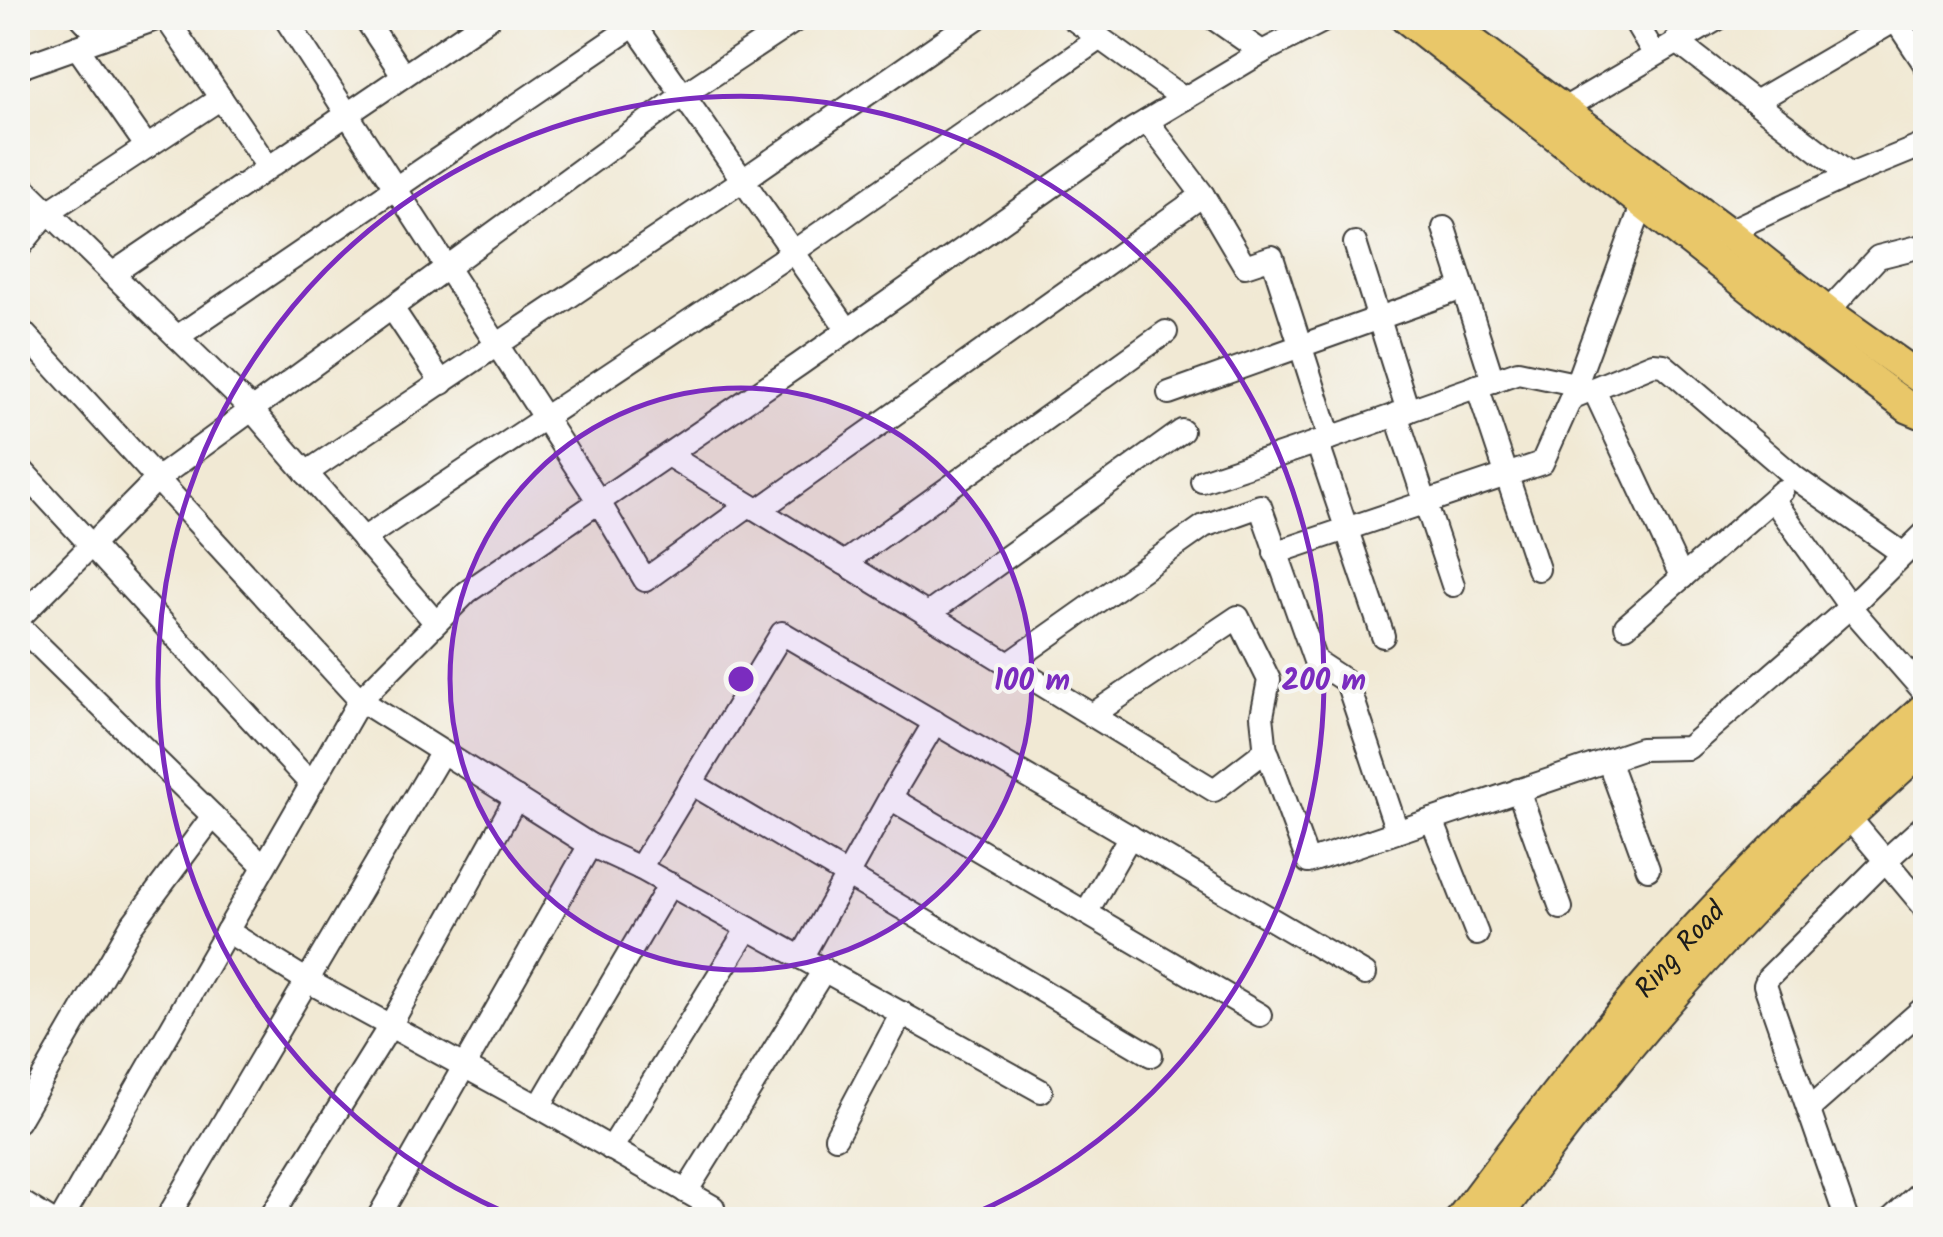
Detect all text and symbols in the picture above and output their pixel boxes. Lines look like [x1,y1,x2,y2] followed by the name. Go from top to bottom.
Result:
[994,658,1070,706] text: 100 m
[1282,658,1366,706] text: 200 m
[723,661,759,697] centre of rings
[1624,891,1738,1009] street label: Ring Road

